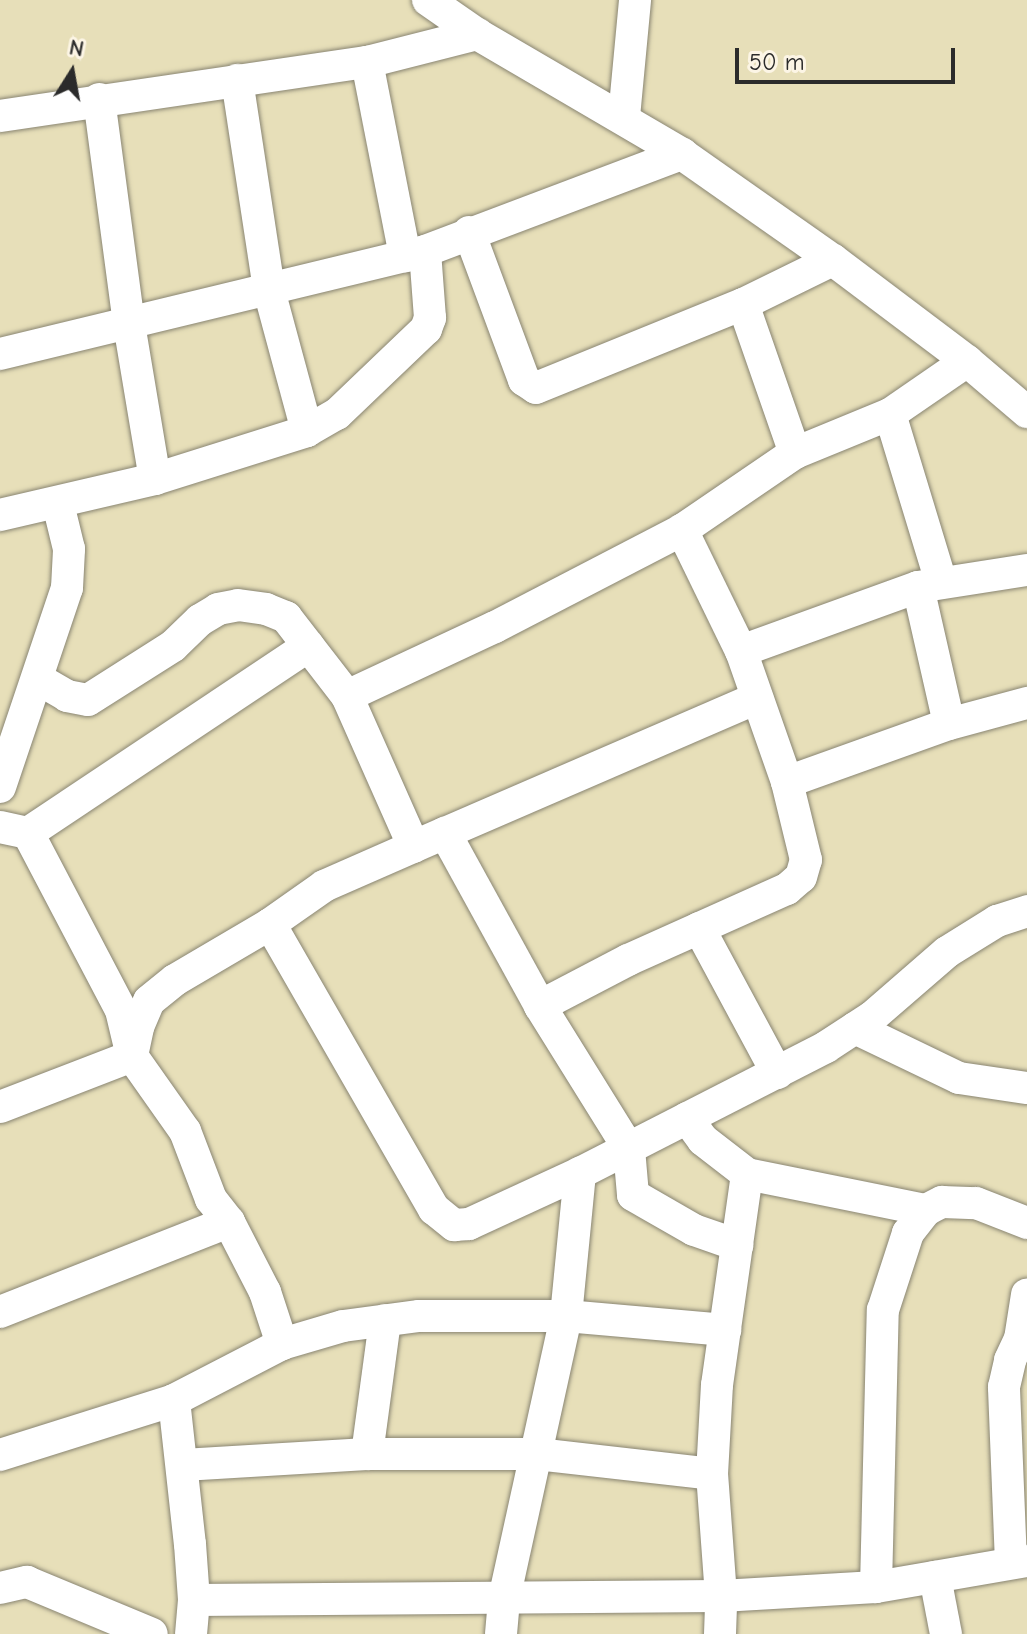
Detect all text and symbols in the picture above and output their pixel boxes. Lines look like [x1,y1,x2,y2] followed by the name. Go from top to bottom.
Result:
[32,32,112,112] north arrow
[739,32,959,82] scale bar
[67,34,86,63] text: N
[749,48,805,76] text: 50 m

